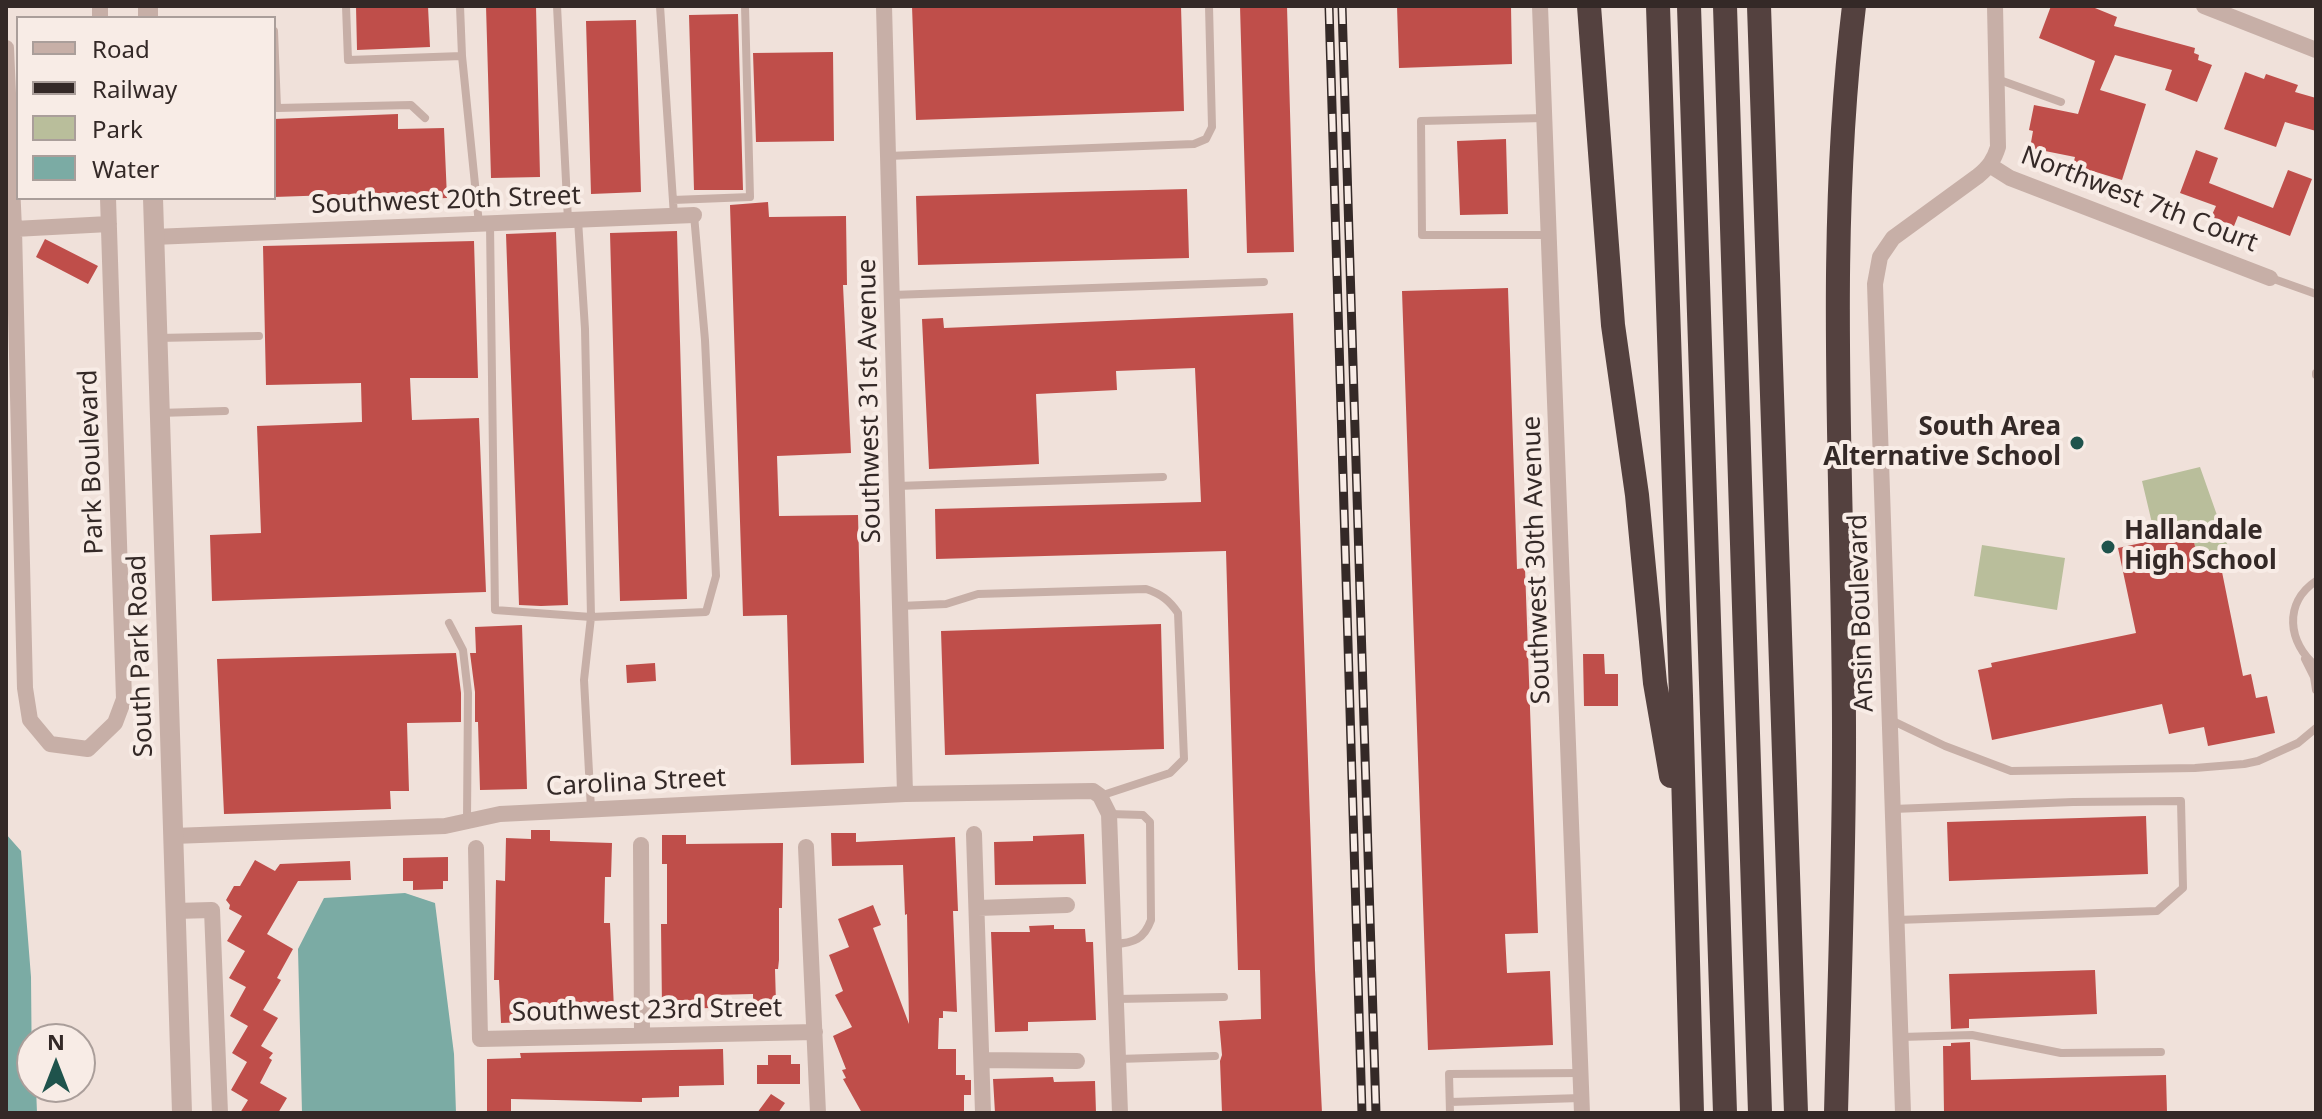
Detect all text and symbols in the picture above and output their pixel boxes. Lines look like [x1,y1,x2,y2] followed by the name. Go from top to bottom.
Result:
[16,16,276,200] legend
[92,32,150,65] text: Road
[92,72,177,105] text: Railway
[92,112,143,145] text: Park
[2016,140,2262,260] street label: Northwest 7th Court
[92,152,159,185] text: Water
[311,181,581,221] street label: Southwest 20th Street
[852,258,888,544] street label: Southwest 31st Avenue
[73,369,111,555] street label: Park Boulevard
[1823,412,2061,474] place label: South Area Alternative School
[1516,415,1558,705] street label: Southwest 30th Avenue
[2068,434,2086,452] marker: South Area Alternative School
[1843,513,1881,713] street label: Ansin Boulevard
[2124,516,2277,578] place label: Hallandale High School
[2099,538,2117,556] marker: Hallandale High School
[122,554,160,758] street label: South Park Road
[545,763,727,803] street label: Carolina Street
[511,993,783,1029] street label: Southwest 23rd Street
[16,1023,96,1103] north arrow
[47,1026,65,1056] text: N

